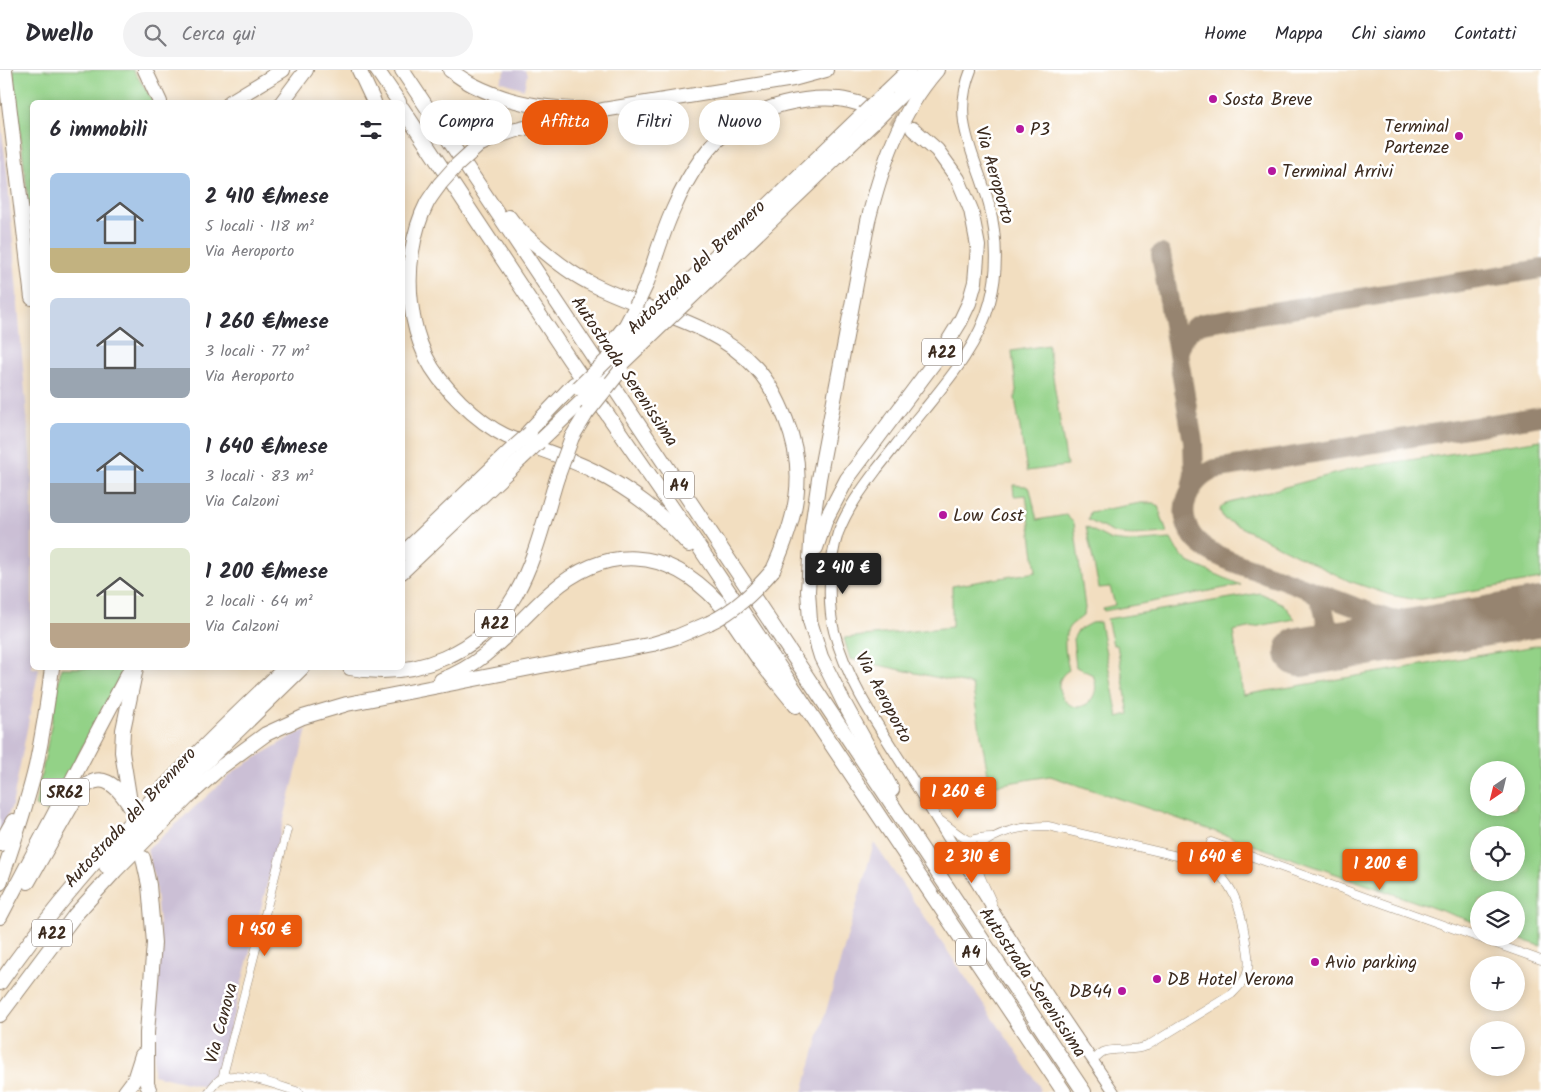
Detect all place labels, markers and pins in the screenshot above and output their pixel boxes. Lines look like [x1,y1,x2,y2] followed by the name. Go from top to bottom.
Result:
[1223,86,1312,115] place label: Sosta Breve
[1207,93,1219,105] marker: Sosta Breve
[1384,113,1450,163] place label: Terminal Partenze
[1030,116,1050,145] place label: P3
[1014,123,1026,135] marker: P3
[1453,130,1465,142] marker: Terminal Partenze
[1282,158,1394,187] place label: Terminal Arrivi
[1266,165,1278,177] marker: Terminal Arrivi
[953,502,1025,531] place label: Low Cost
[937,509,949,521] marker: Low Cost
[797,552,889,595] pin: 2 410 €
[912,776,1004,819] pin: 1 260 €
[926,842,1018,884] pin: 2 310 €
[1169,842,1261,884] pin: 1 640 €
[1334,848,1426,891] pin: 1 200 €
[219,914,311,957] pin: 1 450 €
[1325,949,1417,978] place label: Avio parking
[1309,956,1321,968] marker: Avio parking
[1167,966,1294,995] place label: DB Hotel Verona
[1151,973,1163,985] marker: DB Hotel Verona
[1069,978,1112,1007] place label: DB44
[1116,985,1128,997] marker: DB44

